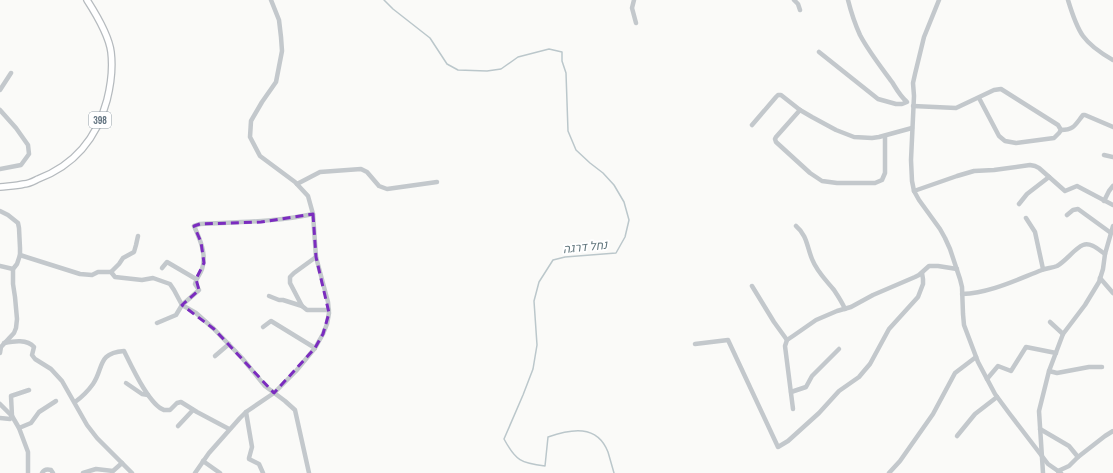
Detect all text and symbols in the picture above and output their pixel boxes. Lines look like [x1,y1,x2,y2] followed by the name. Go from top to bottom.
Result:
[89,112,111,128] road number: 398
[562,237,610,257] water label: נחל דרגה

